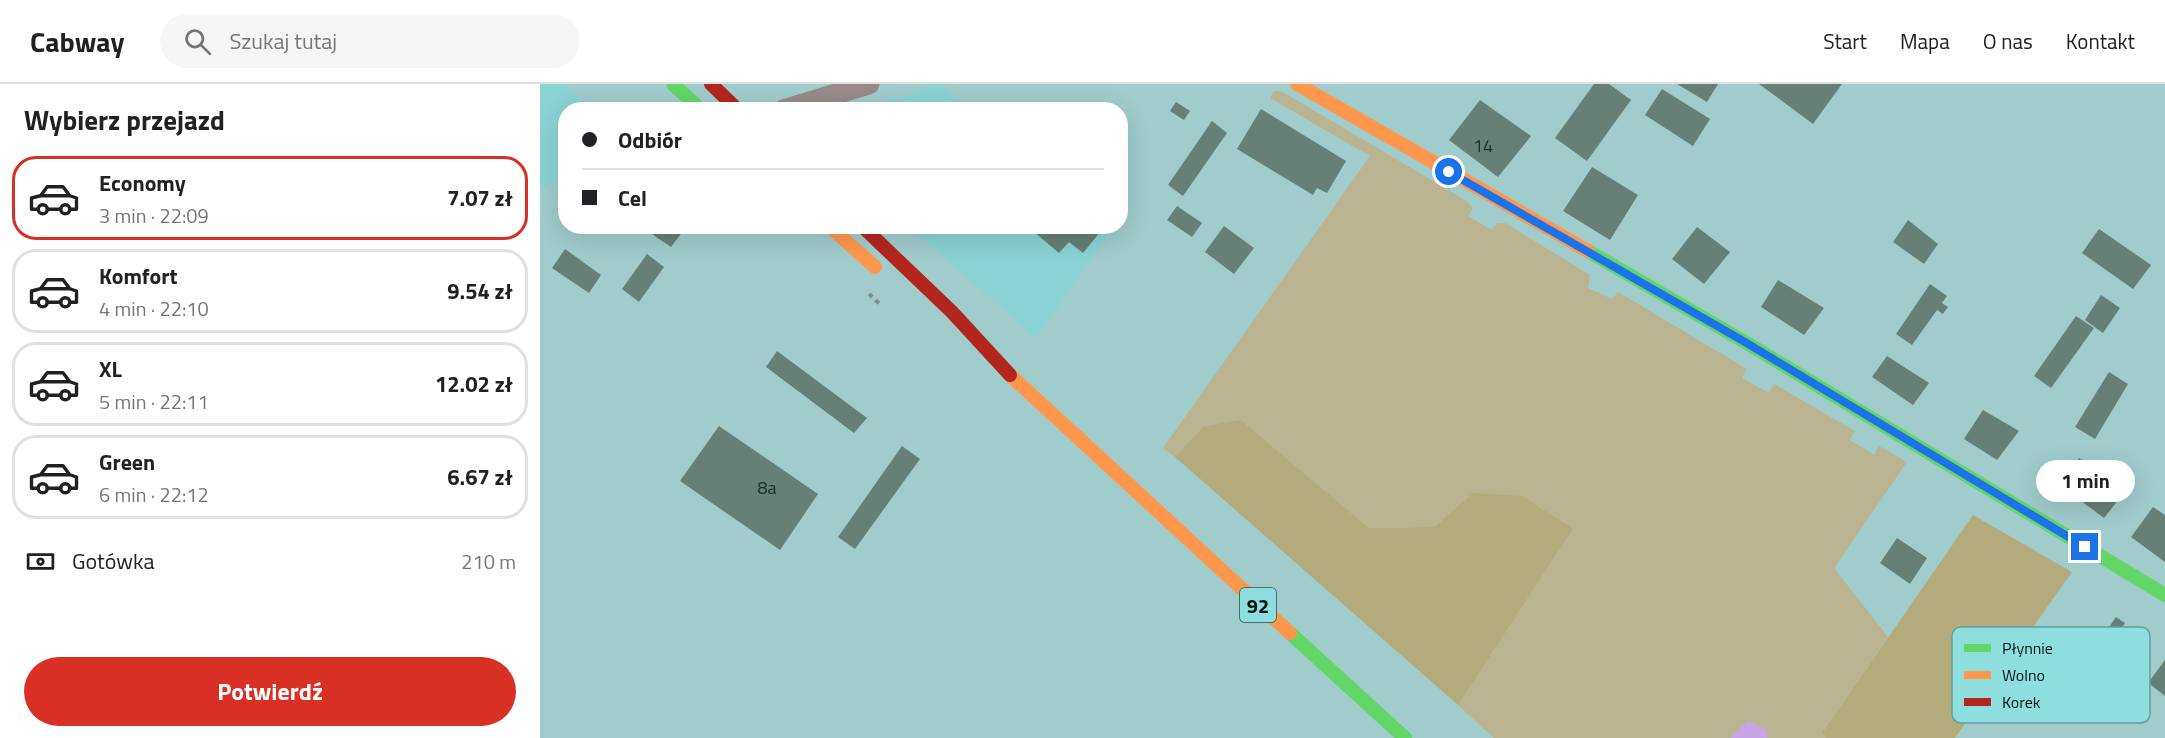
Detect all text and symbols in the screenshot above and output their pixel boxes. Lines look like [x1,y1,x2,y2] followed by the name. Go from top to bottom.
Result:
[160,14,580,68] search box
[30,20,124,63] text: Cabway
[229,24,337,58] text: Szukaj tutaj
[181,25,214,58] icon: search
[1823,25,1867,57] text: Start
[1900,25,1950,57] text: Mapa
[1983,25,2033,57] text: O nas
[2066,25,2135,57] text: Kontakt
[24,99,225,140] text: Wybierz przejazd
[618,123,682,157] text: Odbiór
[1473,132,1493,159] house number: 14
[1435,158,1462,185] route start
[99,166,186,200] text: Economy
[27,171,81,225] icon: car
[447,181,513,215] text: 7.07 zł
[618,181,647,215] text: Cel
[99,200,209,231] text: 3 min · 22:09
[99,259,178,293] text: Komfort
[27,264,81,318] icon: car
[447,274,513,308] text: 9.54 zł
[99,293,209,324] text: 4 min · 22:10
[99,352,122,386] text: XL
[27,357,81,411] icon: car
[435,367,513,401] text: 12.02 zł
[99,386,209,417] text: 5 min · 22:11
[99,445,155,479] text: Green
[27,450,81,504] icon: car
[447,460,513,494] text: 6.67 zł
[2036,460,2134,502] callout: 1 min
[2061,465,2110,496] text: 1 min
[757,474,777,501] house number: 8a
[99,479,209,510] text: 6 min · 22:12
[2071,533,2098,560] route end
[72,544,155,578] text: Gotówka
[24,545,57,578] icon: cash
[461,546,516,577] text: 210 m
[1240,588,1276,622] road number: 92
[1952,627,2150,723] legend
[2002,636,2053,660] text: Płynnie
[24,657,516,726] button: Potwierdź
[2002,663,2045,687] text: Wolno
[2002,690,2041,714] text: Korek

